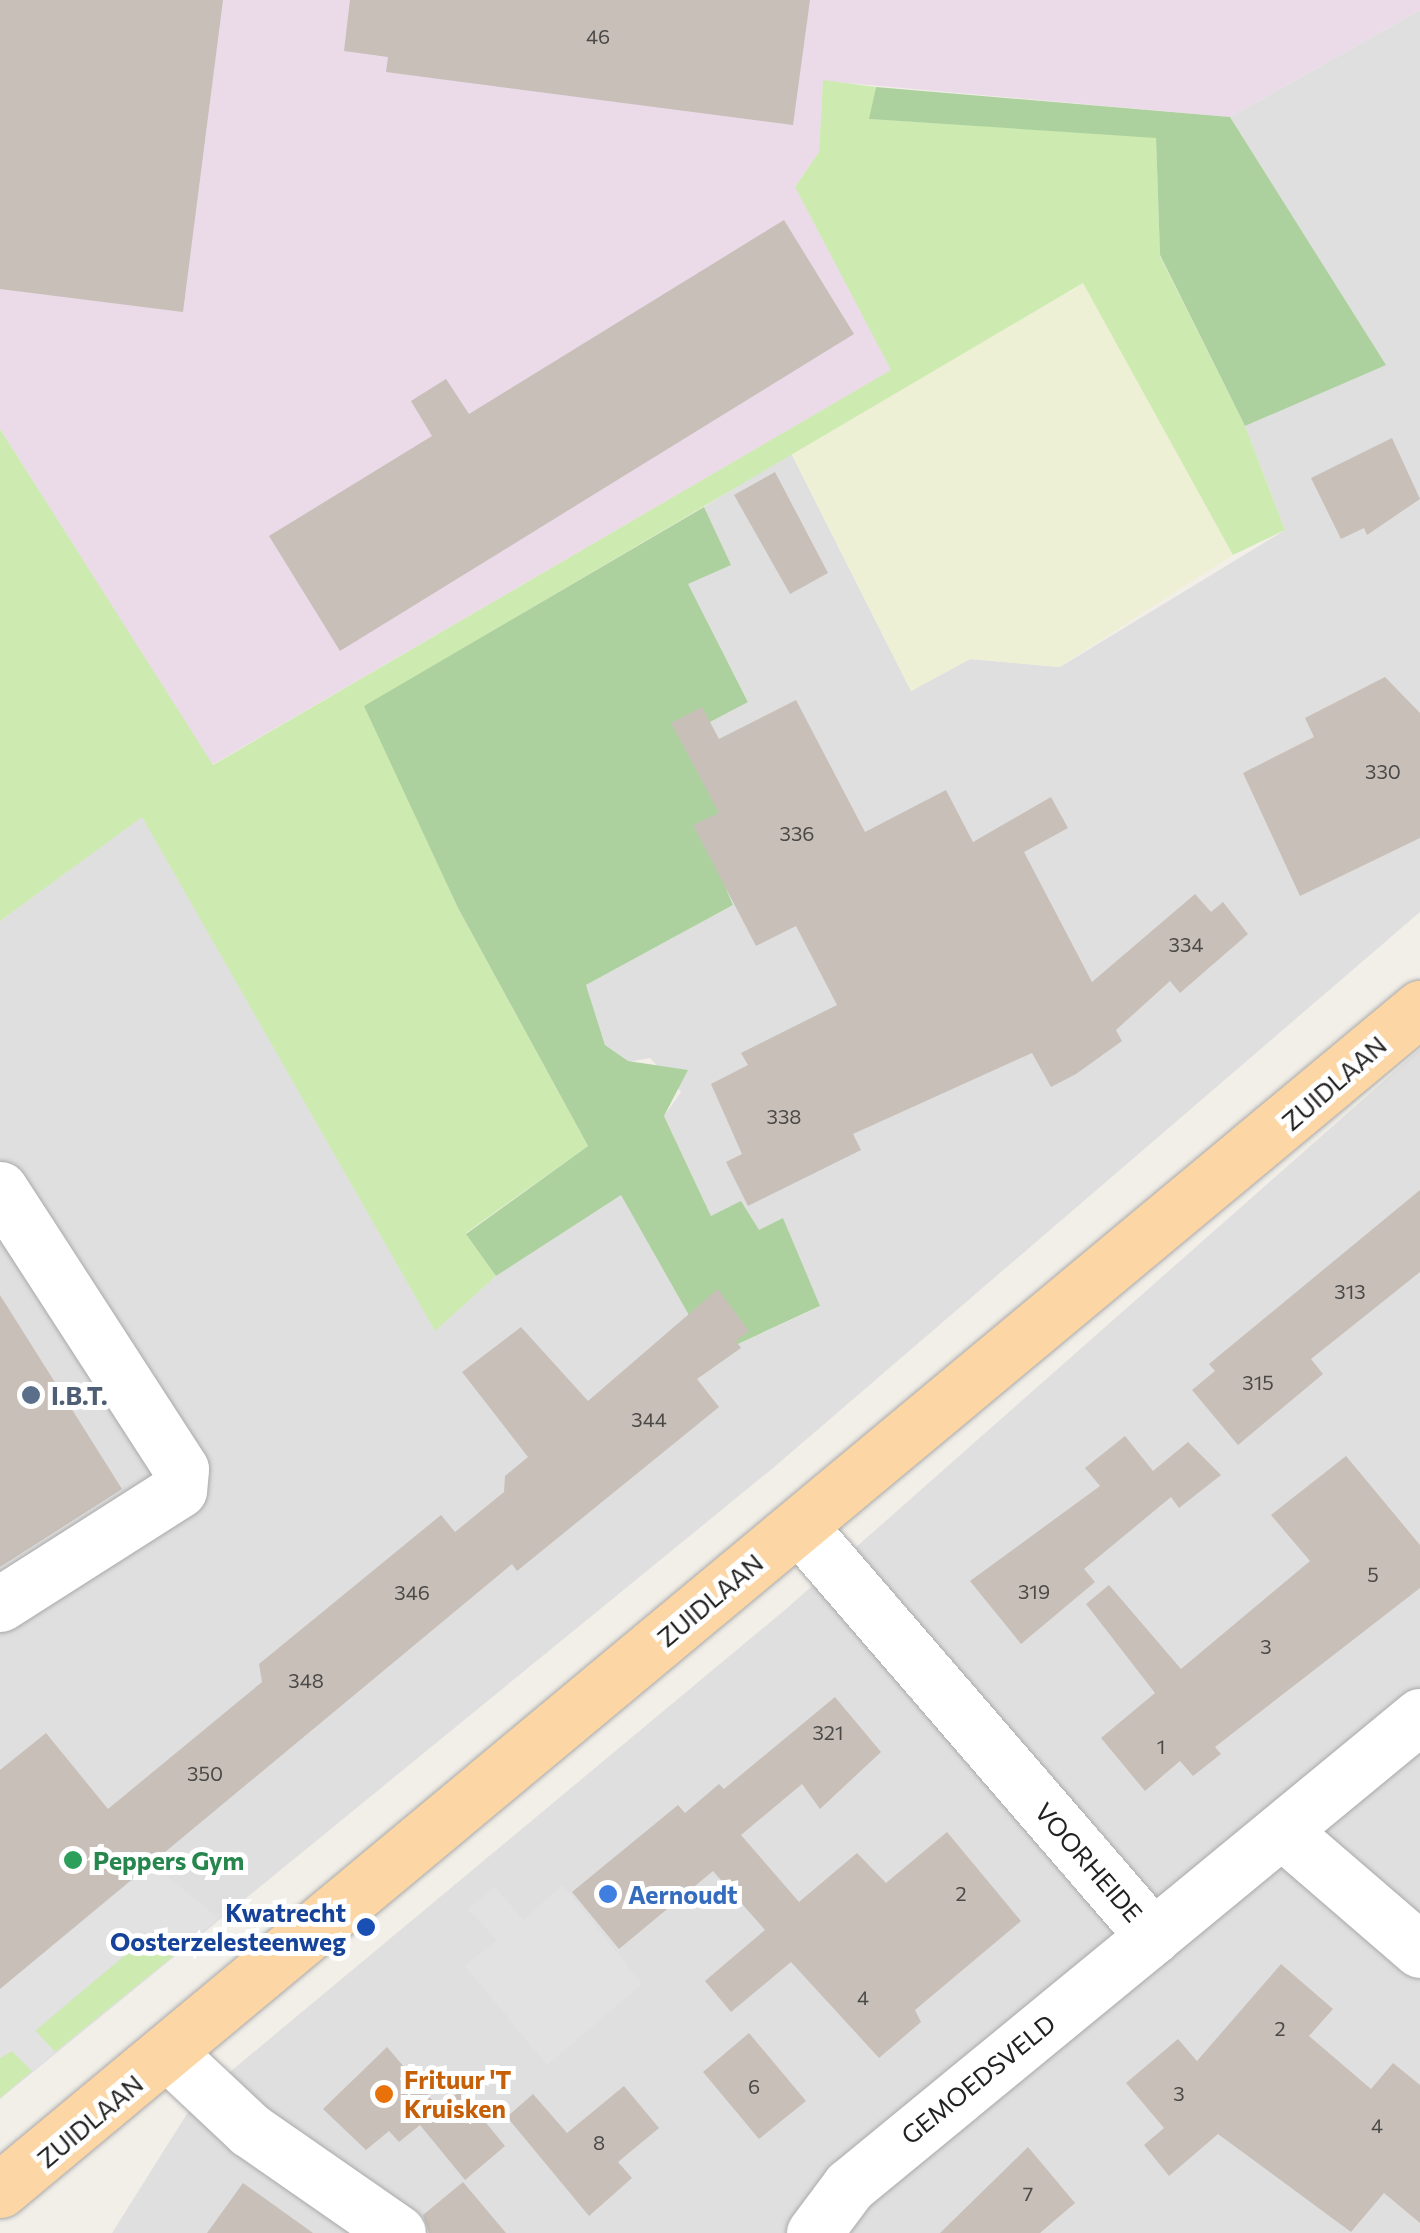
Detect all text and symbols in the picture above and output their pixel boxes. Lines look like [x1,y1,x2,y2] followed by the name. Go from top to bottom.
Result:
[586,24,610,48] house number: 46
[1365,759,1401,783] house number: 330
[780,821,814,845] house number: 336
[1169,932,1203,956] house number: 334
[1276,1030,1392,1136] street label: ZUIDLAAN
[767,1104,801,1128] house number: 338
[1334,1279,1366,1303] house number: 313
[1242,1370,1274,1394] house number: 315
[51,1380,108,1410] place label: I.B.T.
[20,1384,42,1406] marker: I.B.T.
[631,1407,667,1431] house number: 344
[651,1547,769,1653] street label: ZUIDLAAN
[1367,1562,1379,1586] house number: 5
[1018,1579,1050,1603] house number: 319
[394,1580,430,1604] house number: 346
[1260,1634,1272,1658] house number: 3
[288,1668,324,1692] house number: 348
[813,1720,843,1744] house number: 321
[1157,1734,1165,1758] house number: 1
[187,1761,223,1785] house number: 350
[1029,1796,1149,1928] street label: VOORHEIDE
[93,1845,244,1875] place label: Peppers Gym
[62,1849,84,1871] marker: Peppers Gym
[628,1879,738,1909] place label: Aernoudt
[955,1881,967,1905] house number: 2
[597,1883,619,1905] marker: Aernoudt
[110,1898,346,1957] place label: Kwatrecht Oosterzelesteenweg
[355,1916,377,1938] marker: Kwatrecht Oosterzelesteenweg
[857,1985,869,2009] house number: 4
[895,2008,1061,2150] street label: GEMOEDSVELD
[1274,2016,1286,2040] house number: 2
[404,2065,511,2124] place label: Frituur 'T Kruisken
[31,2068,149,2174] street label: ZUIDLAAN
[748,2074,760,2098] house number: 6
[1173,2081,1185,2105] house number: 3
[373,2083,395,2105] marker: Frituur 'T Kruisken
[1371,2113,1383,2137] house number: 4
[593,2130,605,2154] house number: 8
[1023,2181,1033,2205] house number: 7

